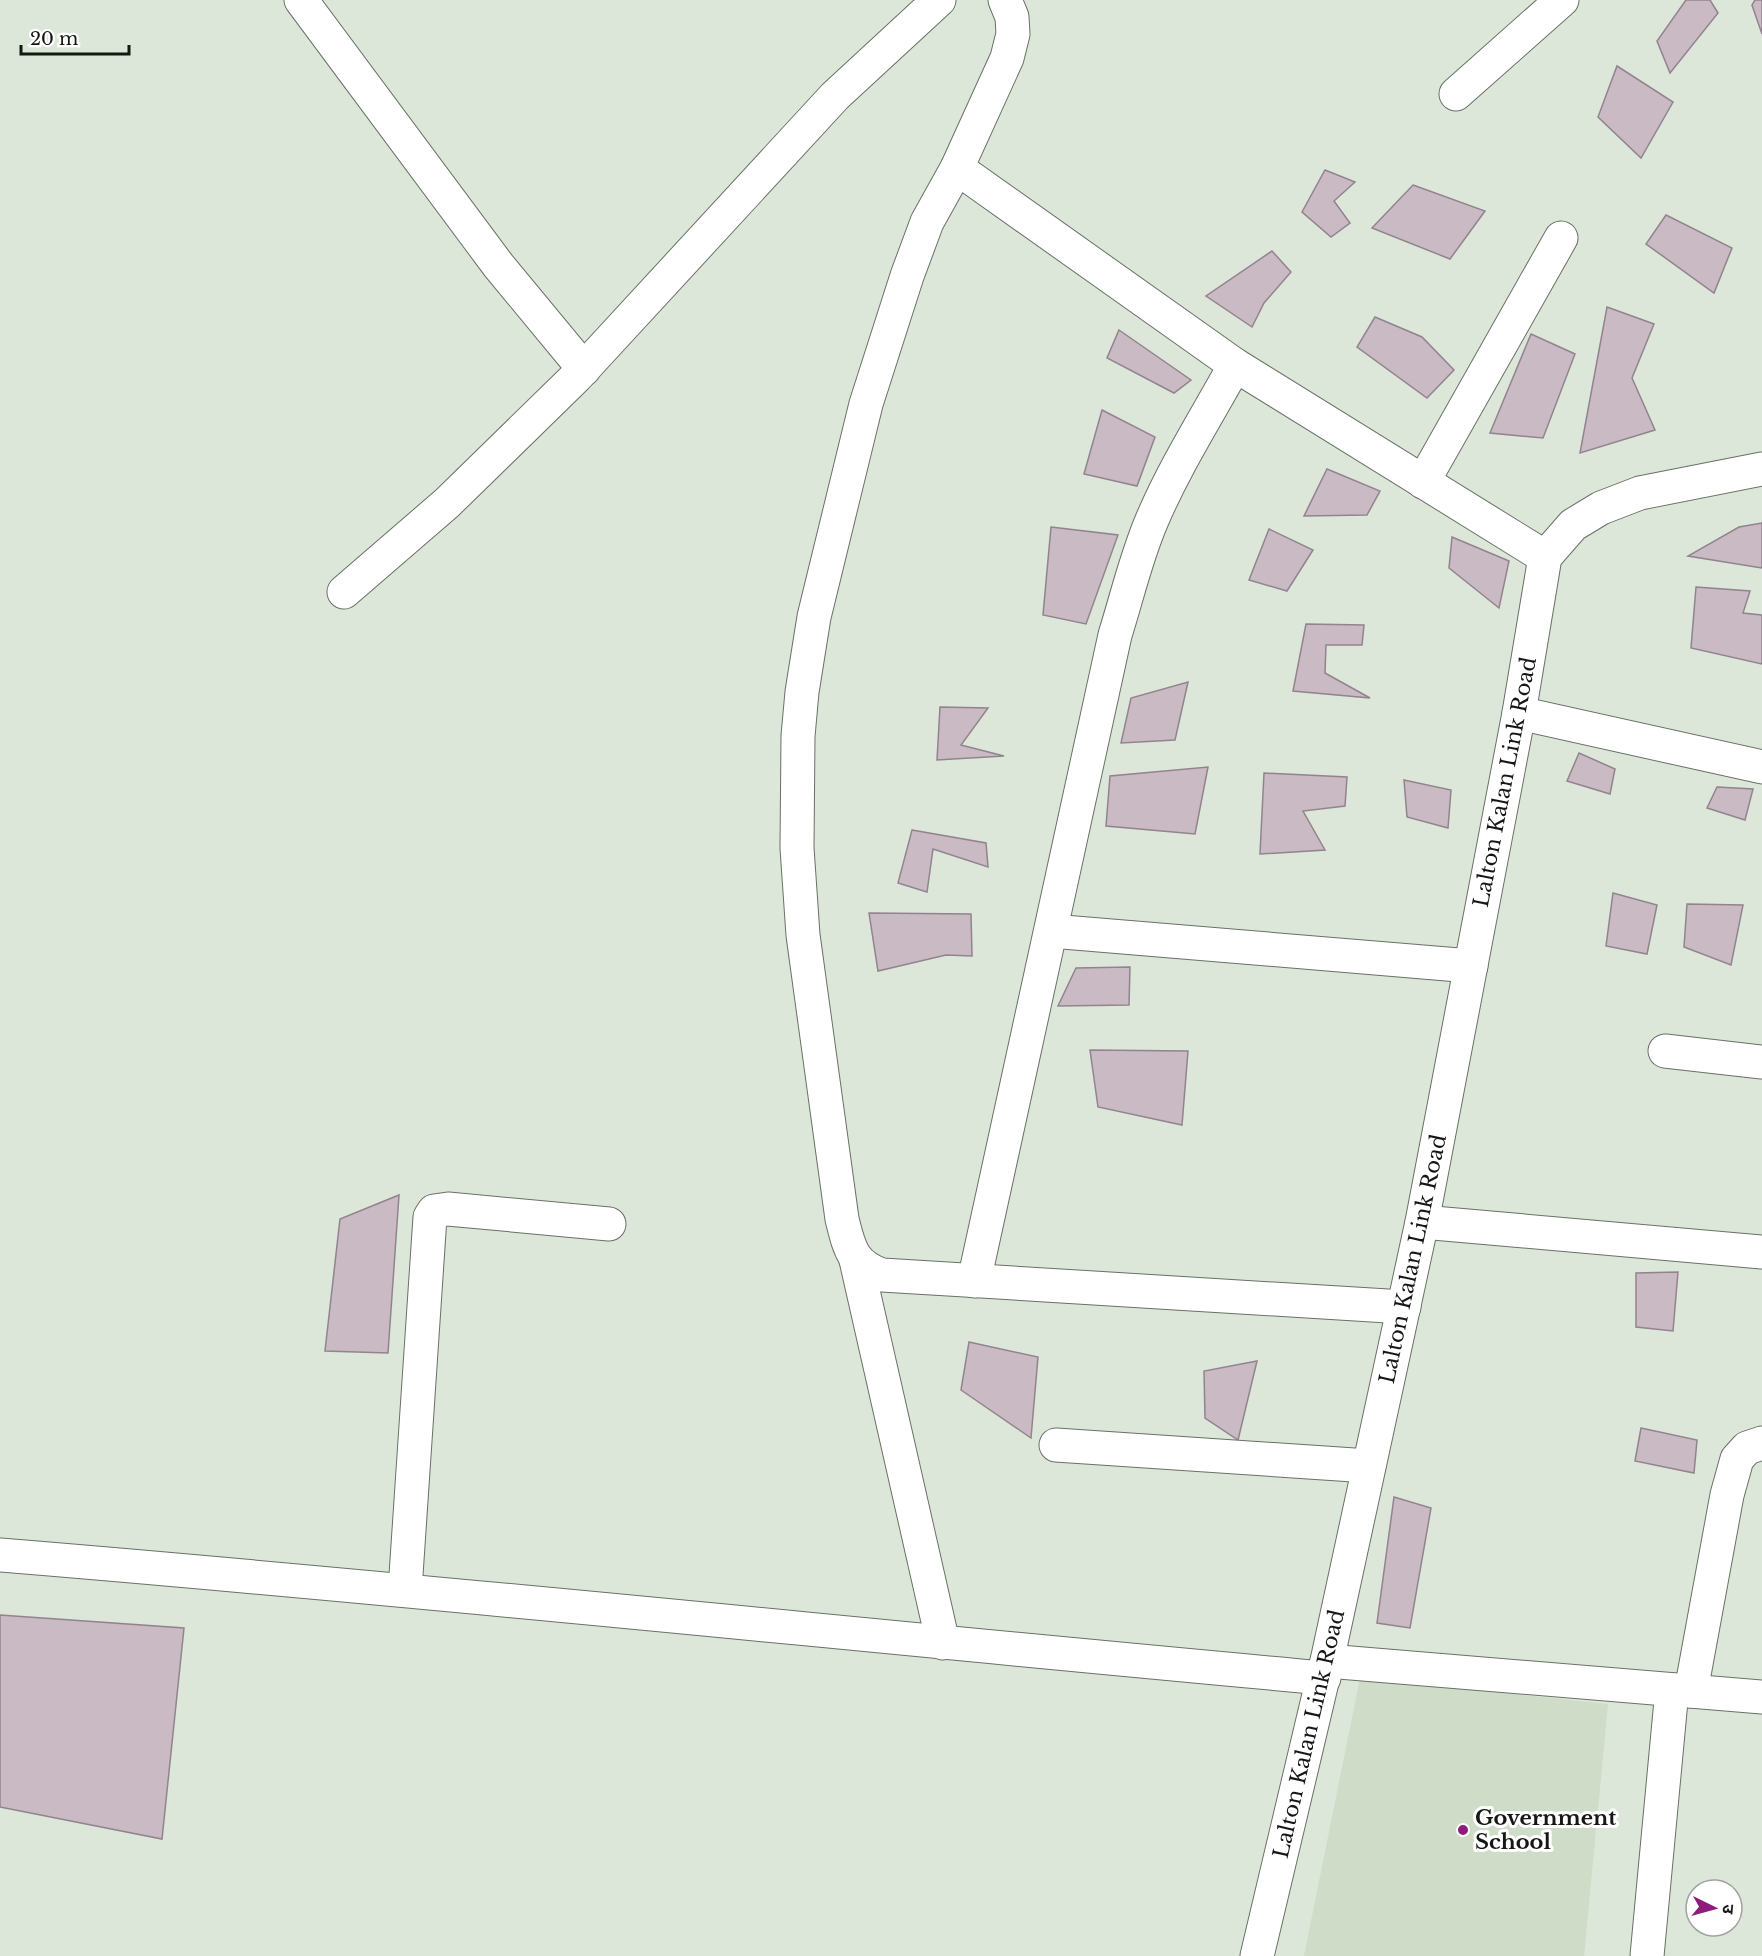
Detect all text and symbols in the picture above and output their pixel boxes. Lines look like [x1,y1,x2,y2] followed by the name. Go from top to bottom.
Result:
[21,18,129,56] scale bar
[30,28,78,50] text: 20 m
[1468,655,1542,909] street label: Lalton Kalan Link Road
[1374,1132,1452,1386] street label: Lalton Kalan Link Road
[1268,1607,1350,1861] street label: Lalton Kalan Link Road
[1475,1805,1616,1855] place label: Government School
[1456,1823,1470,1837] marker: Government School
[1684,1878,1744,1938] north arrow
[1719,1904,1739,1915] text: उ

